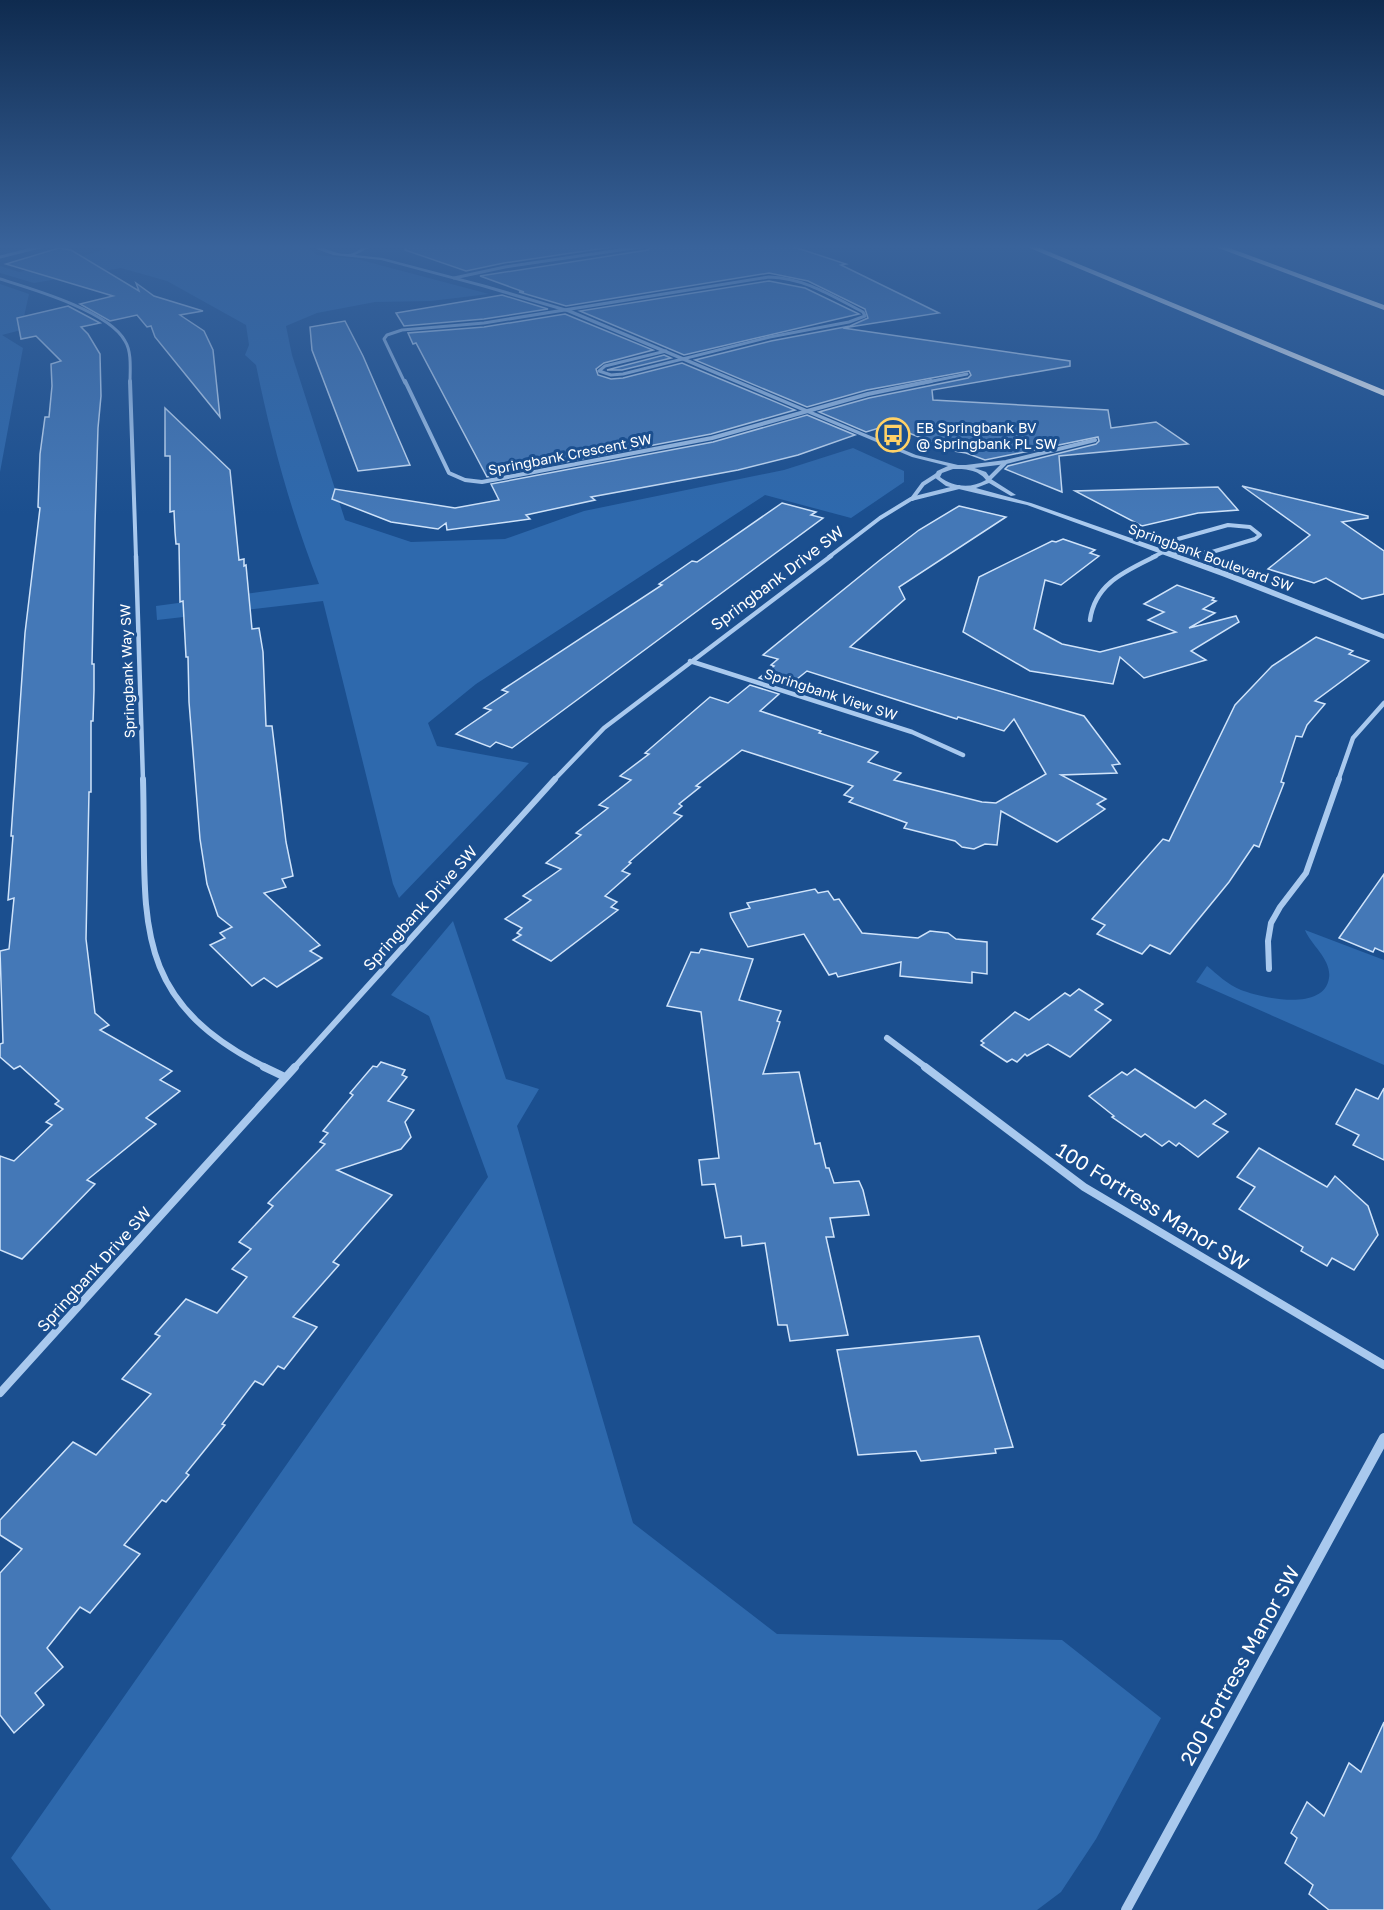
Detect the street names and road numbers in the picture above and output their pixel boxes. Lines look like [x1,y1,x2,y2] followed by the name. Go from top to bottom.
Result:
[487,430,654,478] street label: Springbank Crescent SW
[1126,519,1296,595] street label: Springbank Boulevard SW
[707,522,847,634] street label: Springbank Drive SW
[116,603,138,739] street label: Springbank Way SW
[762,664,900,724] street label: Springbank View SW
[359,841,481,975] street label: Springbank Drive SW
[1052,1137,1254,1275] street label: 100 Fortress Manor SW
[33,1202,155,1336] street label: Springbank Drive SW
[1174,1561,1304,1769] street label: 200 Fortress Manor SW

